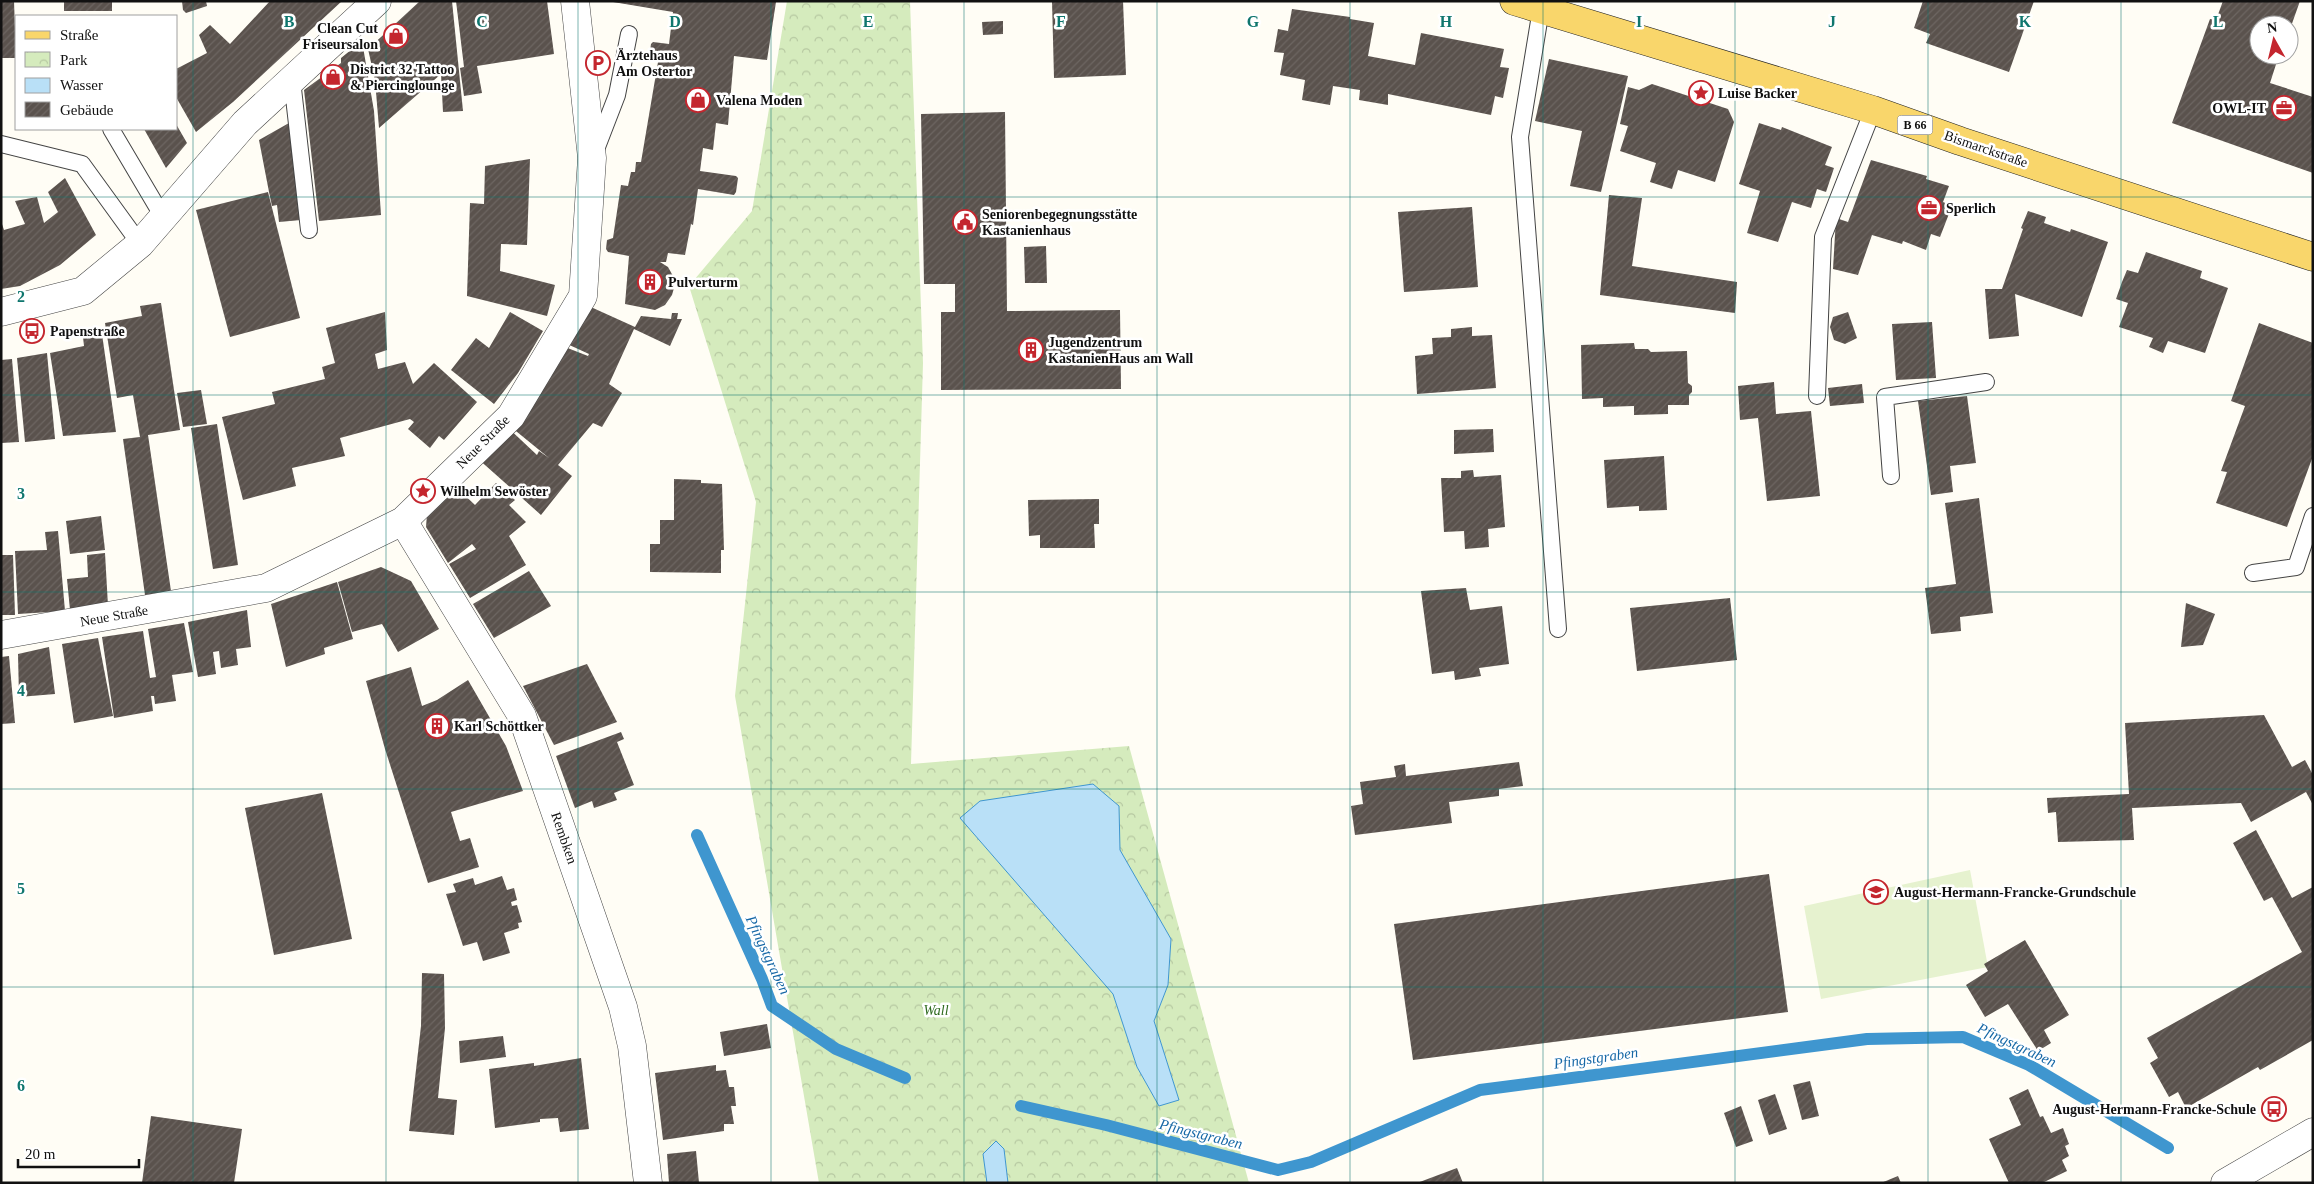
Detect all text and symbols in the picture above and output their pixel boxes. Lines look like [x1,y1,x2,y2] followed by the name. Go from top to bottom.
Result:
[284,13,295,30] text: B
[476,13,488,30] text: C
[669,13,681,30] text: D
[863,13,873,30] text: E
[1056,13,1066,30] text: F
[1247,13,1260,30] text: G
[1440,13,1453,30] text: H
[1636,13,1642,30] text: I
[1828,13,1836,30] text: J
[2019,13,2032,30] text: K
[2213,13,2223,30] text: L
[15,15,178,130] legend
[2249,15,2299,65] north arrow
[2266,19,2278,36] text: N
[303,21,378,52] place label: Clean Cut Friseursalon
[383,23,409,49] shop icon: Clean Cut Friseursalon
[60,27,99,43] text: Straße
[616,48,693,79] place label: Ärztehaus Am Ostertor
[585,50,611,76] parking icon: Ärztehaus Am Ostertor
[60,52,88,68] text: Park
[350,62,454,93] place label: District 32 Tattoo & Piercinglounge
[320,64,346,90] shop icon: District 32 Tattoo & Piercinglounge
[60,77,103,93] text: Wasser
[1688,80,1714,106] place icon: Luise Backer
[1718,86,1797,101] place label: Luise Backer
[685,87,711,113] shop icon: Valena Moden
[716,93,802,108] place label: Valena Moden
[2271,95,2297,121] office icon: OWL-IT
[2212,101,2267,116] place label: OWL-IT
[60,102,114,118] text: Gebäude
[1898,116,1932,134] road number: B 66
[1942,128,2030,170] street label: Bismarckstraße
[1916,195,1942,221] office icon: Sperlich
[1946,201,1996,216] place label: Sperlich
[982,207,1137,238] place label: Seniorenbegegnungsstätte Kastanienhaus
[952,209,978,235] public building icon: Seniorenbegegnungsstätte Kastanienhaus
[637,269,663,295] building icon: Pulverturm
[668,275,738,290] place label: Pulverturm
[17,288,25,305] text: 2
[19,318,45,344] bus stop icon: Papenstraße
[50,324,125,339] place label: Papenstraße
[1048,335,1193,366] place label: Jugendzentrum KastanienHaus am Wall
[1018,337,1044,363] building icon: Jugendzentrum KastanienHaus am Wall
[453,412,513,472] street label: Neue Straße
[410,478,436,504] place icon: Wilhelm Sewöster
[440,484,548,499] place label: Wilhelm Sewöster
[17,485,25,502] text: 3
[79,603,149,629] street label: Neue Straße
[17,682,25,699] text: 4
[424,713,450,739] building icon: Karl Schöttker
[454,719,544,734] place label: Karl Schöttker
[548,810,580,866] street label: Rembken
[1863,879,1889,905] school or university icon: August-Hermann-Francke-Grundschule
[17,880,25,897] text: 5
[1894,885,2136,900] place label: August-Hermann-Francke-Grundschule
[742,912,793,997] water label: Pfingstgraben
[923,1003,949,1018] park label: Wall
[1974,1019,2059,1070] water label: Pfingstgraben
[1552,1044,1639,1072] water label: Pfingstgraben
[17,1077,25,1094] text: 6
[2261,1096,2287,1122] bus stop icon: August-Hermann-Francke-Schule
[2052,1102,2256,1117] place label: August-Hermann-Francke-Schule
[1157,1116,1244,1152] water label: Pfingstgraben
[18,1136,139,1168] scale bar
[25,1146,56,1162] text: 20 m

